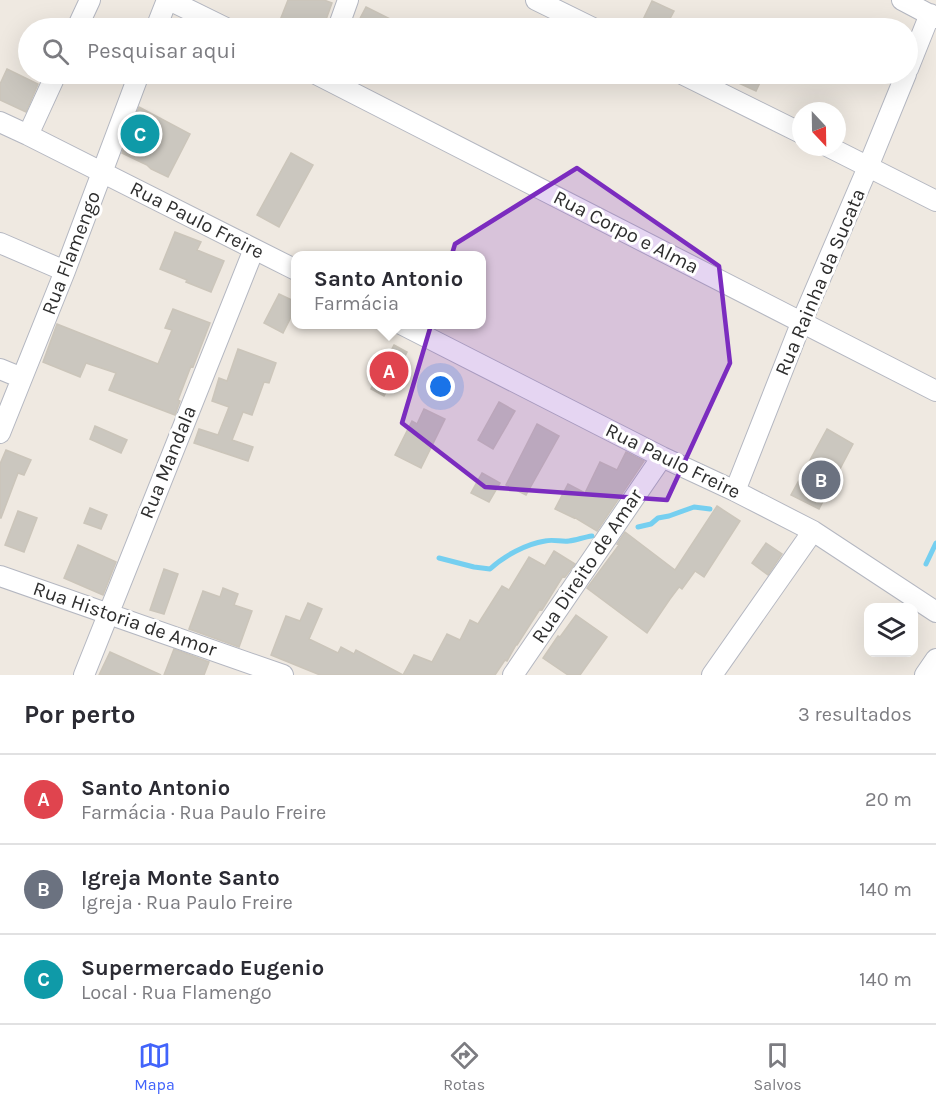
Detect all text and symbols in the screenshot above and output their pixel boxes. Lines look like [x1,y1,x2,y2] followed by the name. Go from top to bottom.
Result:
[18,18,918,84] search box
[39,35,72,68] icon: search
[87,38,236,64] text: Pesquisar aqui
[792,102,846,156] north arrow
[120,112,160,156] pin: C
[126,176,268,264] street label: Rua Paulo Freire
[550,185,702,279] street label: Rua Corpo e Alma
[770,185,870,379] street label: Rua Rainha da Sucata
[37,188,105,318] street label: Rua Flamengo
[291,251,486,329] popup
[314,266,463,292] text: Santo Antonio
[314,292,399,315] text: Farmácia
[370,348,408,394] pin: A
[426,372,455,401] your location
[135,402,201,522] street label: Rua Mandala
[602,418,744,504] street label: Rua Paulo Freire
[802,458,840,502] pin: B
[527,484,648,648] street label: Rua Direito de Amar
[30,577,221,661] street label: Rua Historia de Amor
[864,603,918,657] map controls
[864,603,918,657] button: layers
[24,699,135,730] text: Por perto
[798,703,912,726] text: 3 resultados
[81,775,230,801] text: Santo Antonio
[37,788,50,811] text: A
[865,788,912,811] text: 20 m
[81,801,326,824] text: Farmácia · Rua Paulo Freire
[81,865,280,891] text: Igreja Monte Santo
[37,878,50,901] text: B
[859,878,912,901] text: 140 m
[81,891,293,914] text: Igreja · Rua Paulo Freire
[81,955,324,981] text: Supermercado Eugenio
[37,968,50,991] text: C
[859,968,912,991] text: 140 m
[81,981,272,1004] text: Local · Rua Flamengo
[134,1039,175,1094] tab: Mapa
[443,1039,485,1094] tab: Rotas
[754,1039,802,1094] tab: Salvos

